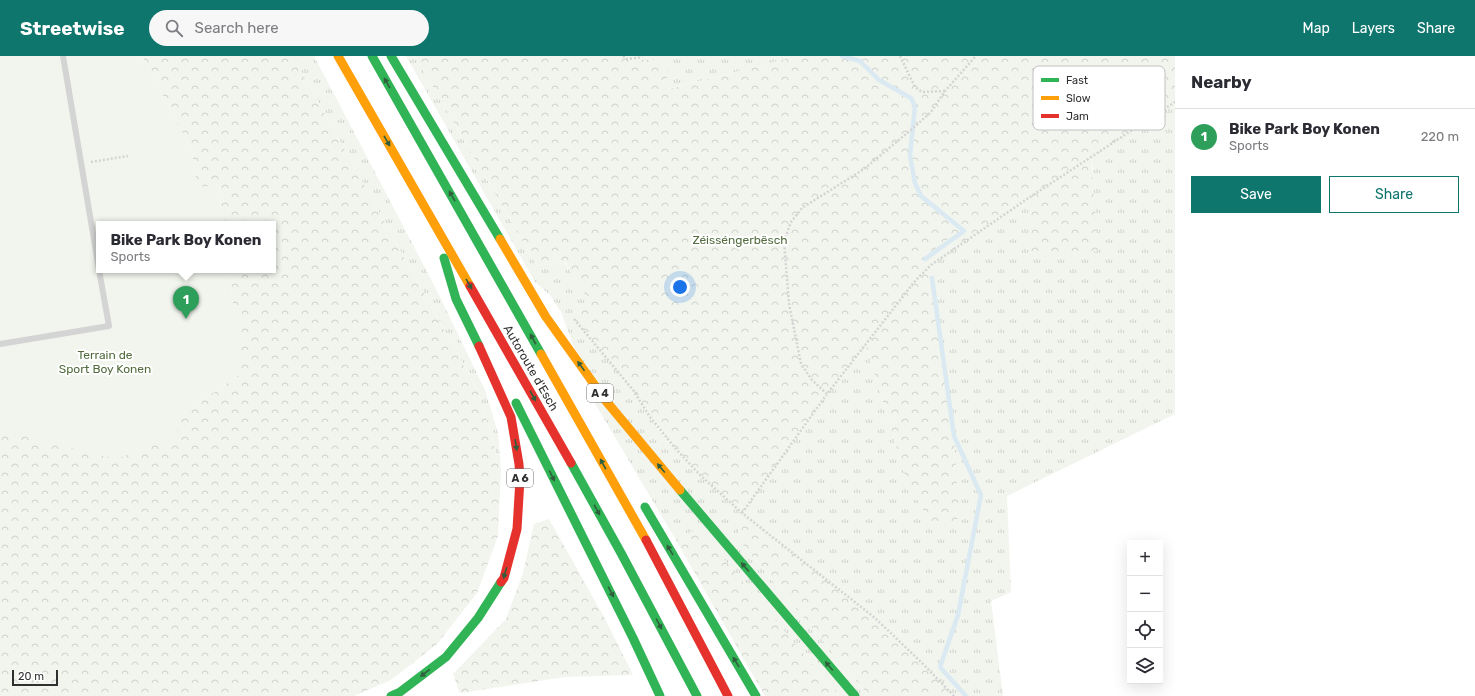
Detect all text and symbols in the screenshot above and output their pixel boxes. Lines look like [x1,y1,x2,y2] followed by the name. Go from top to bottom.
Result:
[149,10,429,46] search box
[20,17,125,40] text: Streetwise
[163,17,185,39] icon: search
[195,19,279,37] text: Search here
[1303,20,1330,37] text: Map
[1352,20,1395,37] text: Layers
[1417,20,1455,37] text: Share
[1033,66,1165,130] legend
[1191,72,1252,92] text: Nearby
[1066,74,1089,87] text: Fast
[384,77,391,89] one-way arrow
[1066,92,1091,105] text: Slow
[1066,110,1089,123] text: Jam
[1229,120,1380,138] text: Bike Park Boy Konen
[1201,129,1207,144] text: 1
[1421,129,1459,144] text: 220 m
[383,135,390,147] one-way arrow
[1229,138,1269,153] text: Sports
[1191,176,1321,213] button: Save
[1329,176,1459,213] button: Share
[448,190,455,202] one-way arrow
[96,221,276,273] popup
[111,231,261,249] text: Bike Park Boy Konen
[692,233,788,247] park label: Zéisséngerbësch
[111,249,150,264] text: Sports
[670,277,690,297] your location
[465,278,472,290] one-way arrow
[173,286,199,319] pin: 1
[501,323,561,413] street label: Autoroute d'Esch
[529,333,536,345] one-way arrow
[59,348,151,376] park label: Terrain de Sport Boy Konen
[577,361,585,371] one-way arrow
[587,384,613,402] road number: A 4
[530,391,537,402] one-way arrow
[513,439,519,451] one-way arrow
[600,458,607,470] one-way arrow
[657,464,666,473] one-way arrow
[507,469,533,487] road number: A 6
[549,471,555,482] one-way arrow
[593,504,600,516] one-way arrow
[1127,540,1163,684] map controls
[1127,540,1163,576] button: +
[667,544,674,556] one-way arrow
[741,562,750,573] one-way arrow
[502,567,508,579] one-way arrow
[1127,576,1163,612] button: −
[608,587,614,598] one-way arrow
[1127,612,1163,648] button: locate
[655,618,662,630] one-way arrow
[1127,648,1163,684] button: layers
[733,656,740,668] one-way arrow
[825,661,834,672] one-way arrow
[12,668,58,687] scale bar
[420,669,430,677] one-way arrow
[18,670,44,683] text: 20 m

